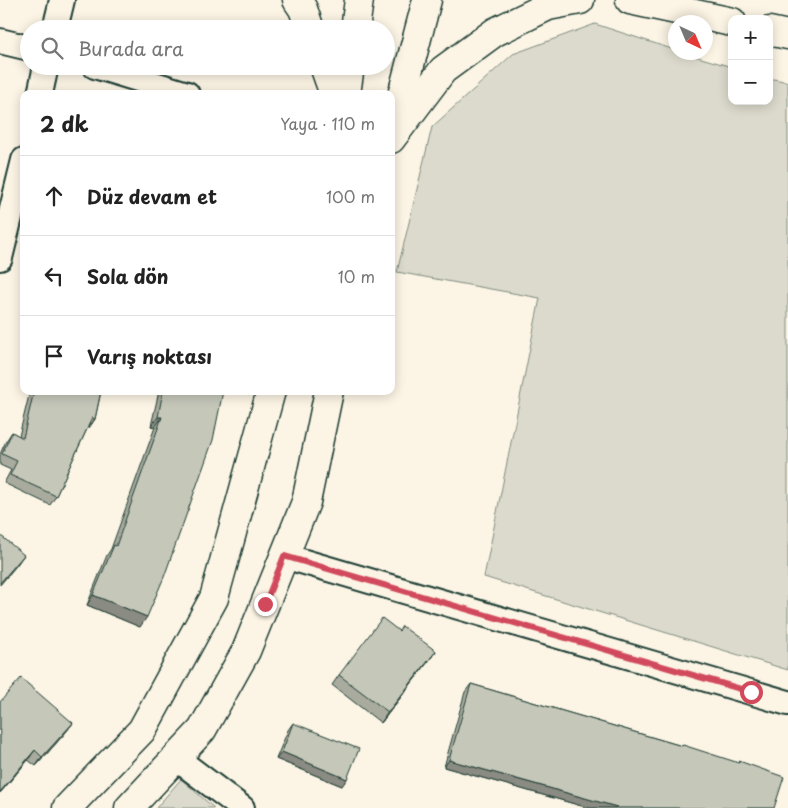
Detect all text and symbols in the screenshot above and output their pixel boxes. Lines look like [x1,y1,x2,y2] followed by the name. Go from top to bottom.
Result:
[668,15,713,60] north arrow
[728,15,773,105] map controls
[728,15,773,60] button: +
[20,20,395,75] search box
[38,34,66,62] icon: search
[78,34,183,62] text: Burada ara
[728,60,773,105] button: −
[40,107,88,139] text: 2 dk
[280,111,375,135] text: Yaya · 110 m
[40,182,68,210] icon: ahead
[87,182,217,210] text: Düz devam et
[326,184,375,208] text: 100 m
[40,262,68,290] icon: left
[87,262,168,290] text: Sola dön
[338,264,375,288] text: 10 m
[40,342,68,370] icon: arrive
[87,342,212,370] text: Varış noktası
[254,593,277,616] route end
[740,681,763,704] route start

